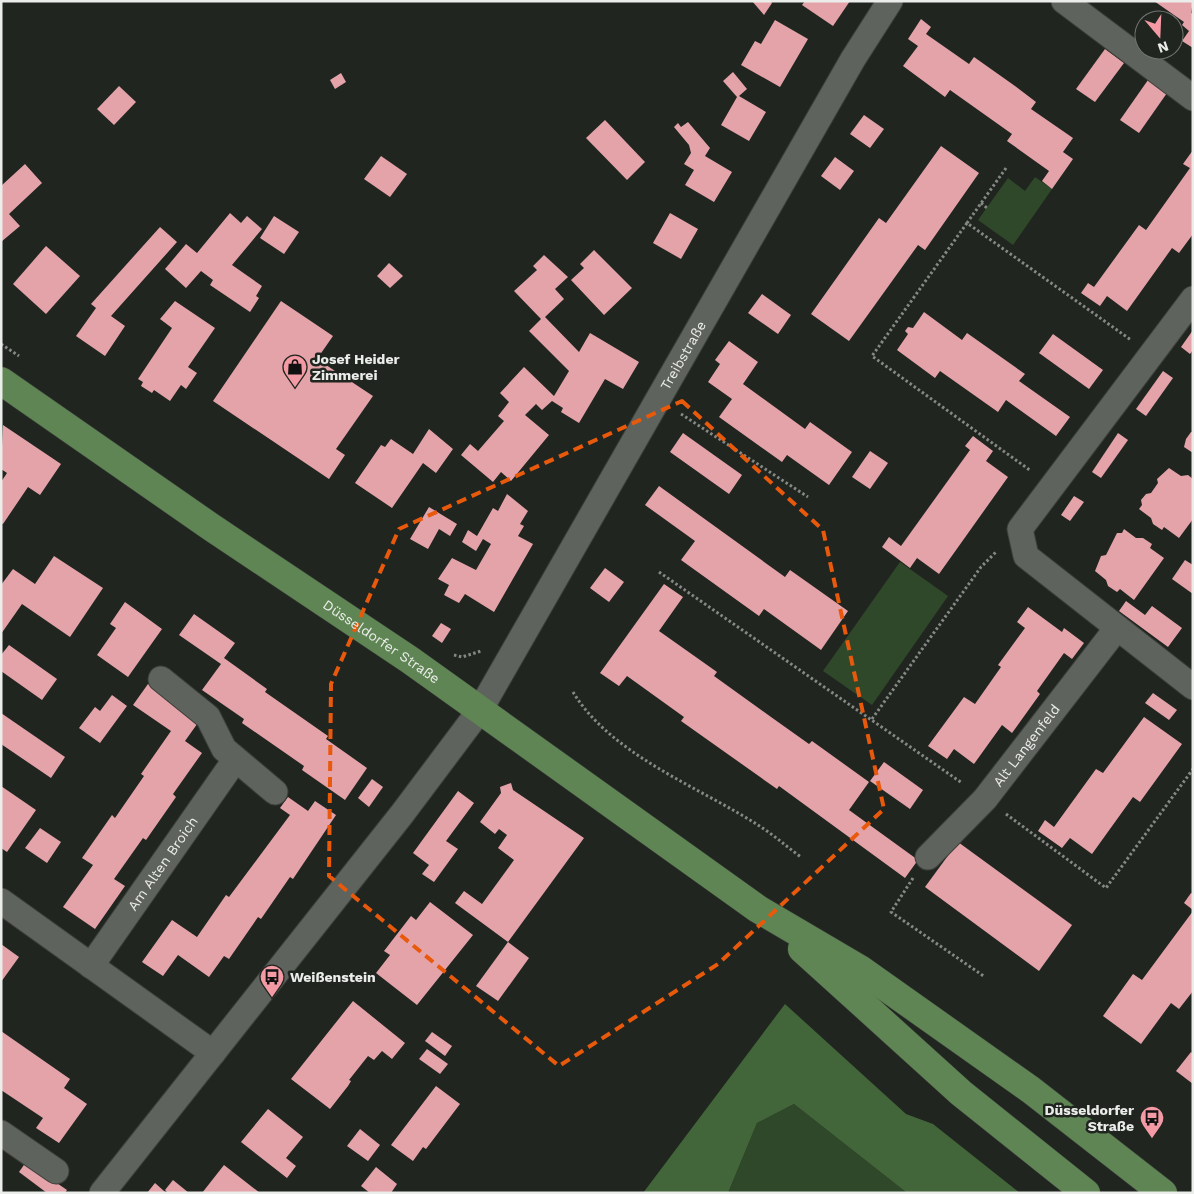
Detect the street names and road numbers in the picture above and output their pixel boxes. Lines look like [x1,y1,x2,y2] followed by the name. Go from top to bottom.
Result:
[657,318,709,393] street label: Treibstraße
[320,596,443,687] street label: Düsseldorfer Straße
[990,701,1063,790] street label: Alt Langenfeld
[124,814,201,914] street label: Am Alten Broich

